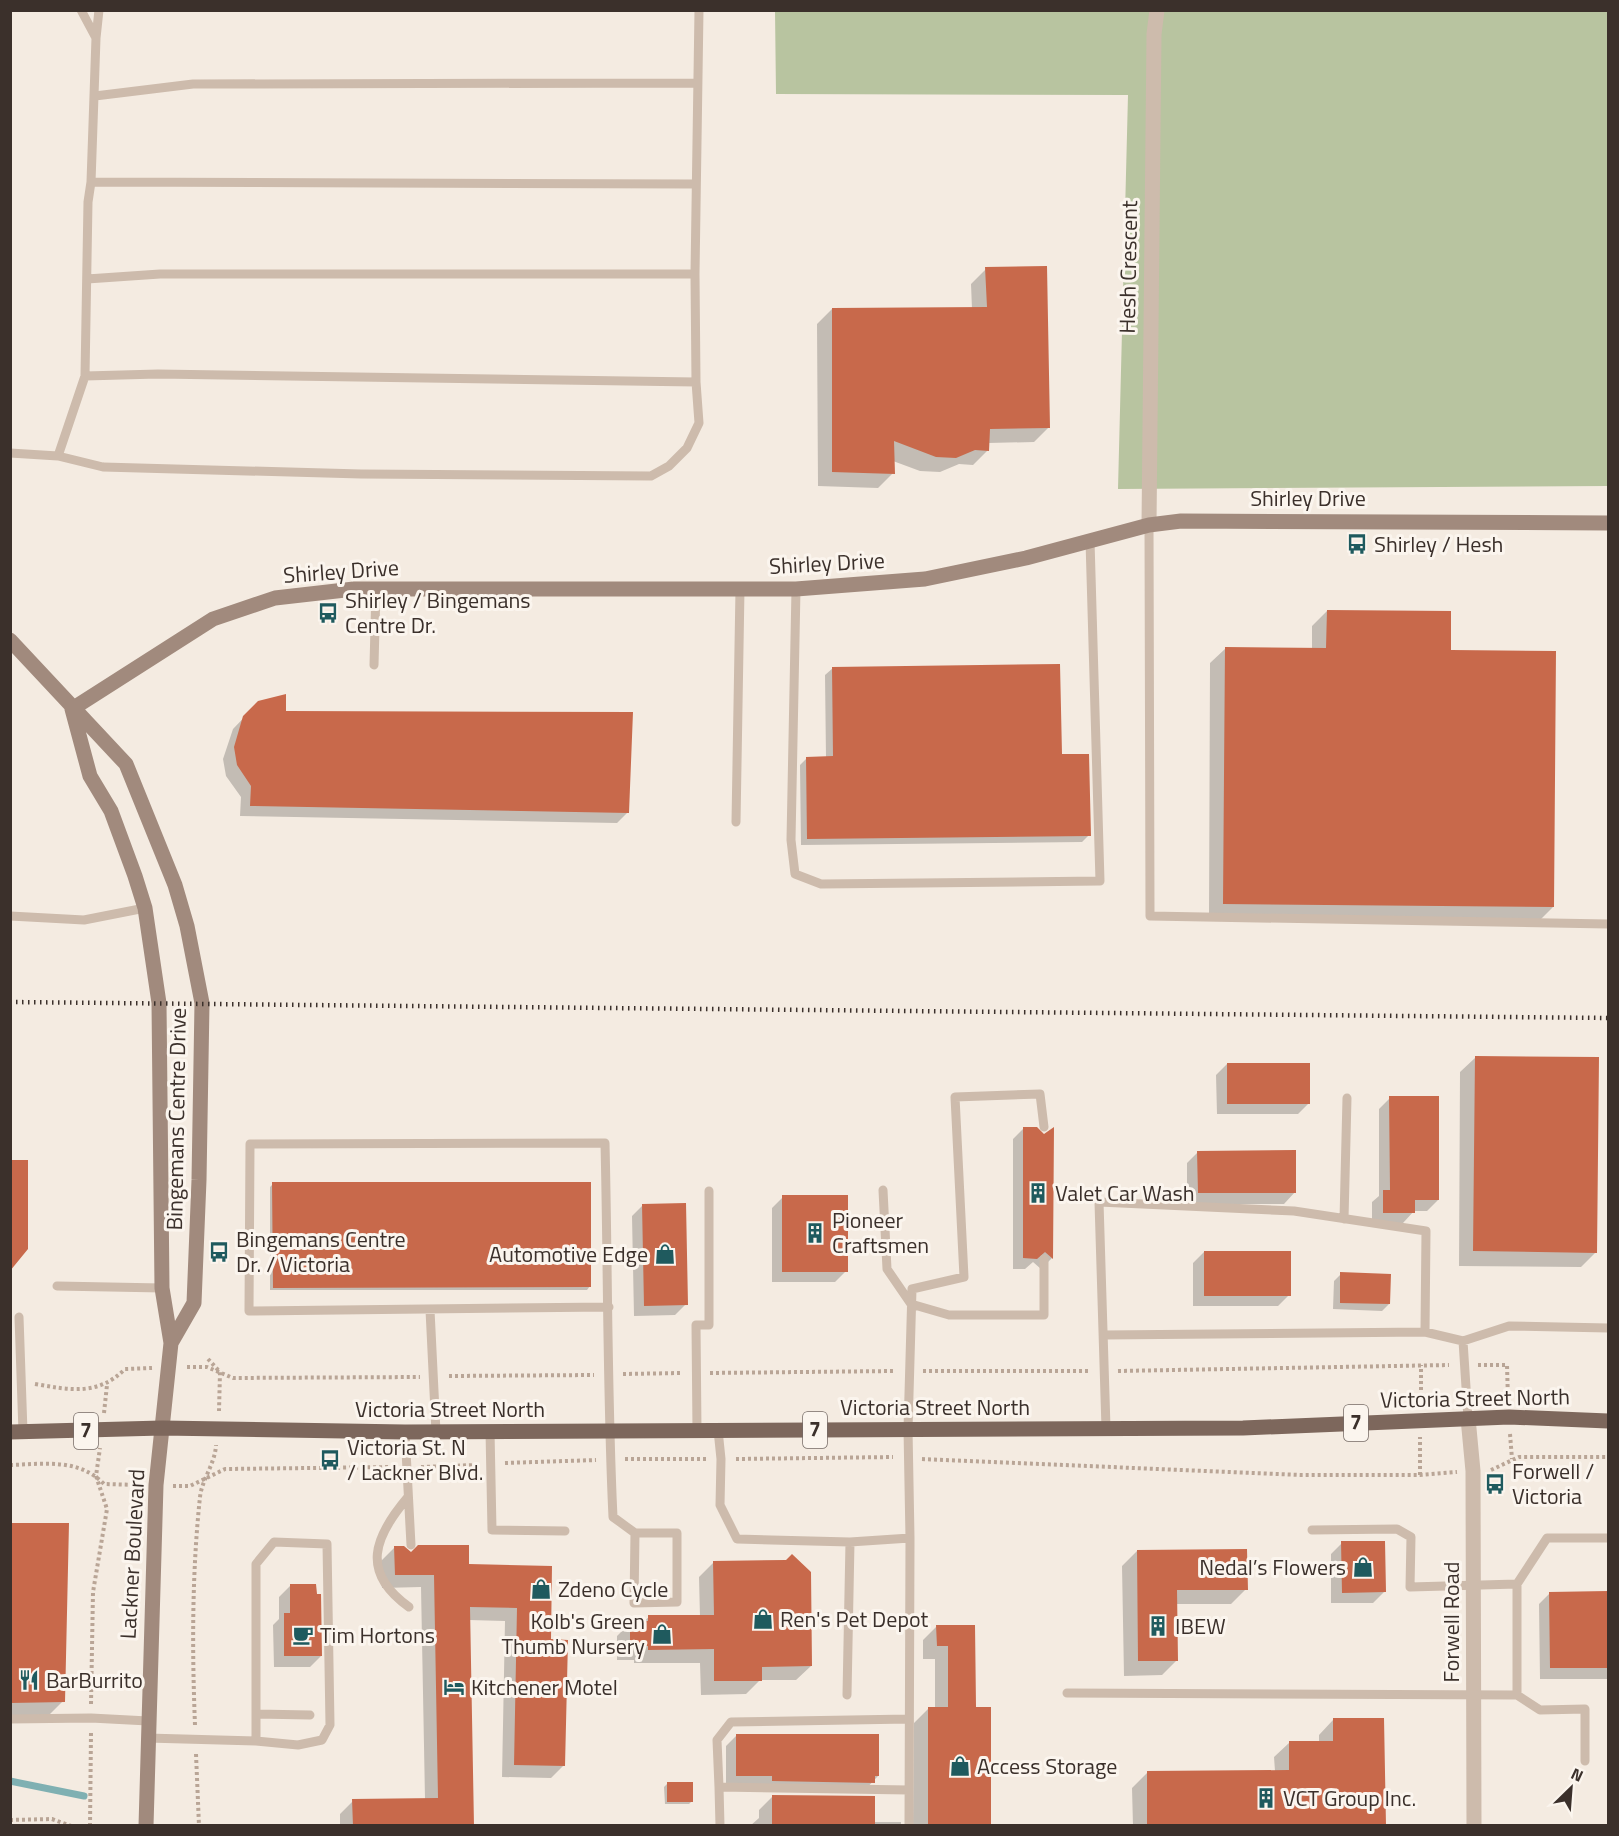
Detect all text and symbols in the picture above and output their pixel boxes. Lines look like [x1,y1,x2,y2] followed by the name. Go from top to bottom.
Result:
[1110,200,1146,334] street label: Hesh Crescent
[1250,481,1366,515] street label: Shirley Drive
[1374,527,1503,561] place label: Shirley / Hesh
[1345,532,1369,556] bus stop icon: Shirley / Hesh
[768,543,886,583] street label: Shirley Drive
[282,550,400,592] street label: Shirley Drive
[345,583,531,642] place label: Shirley / Bingemans Centre Dr.
[316,601,340,625] bus stop icon: Shirley / Bingemans Centre Dr.
[157,1007,195,1231] street label: Bingemans Centre Drive
[1055,1176,1195,1210] place label: Valet Car Wash
[1026,1181,1050,1205] building icon: Valet Car Wash
[832,1203,929,1262] place label: Pioneer Craftsmen
[803,1221,827,1245] building icon: Pioneer Craftsmen
[236,1222,406,1281] place label: Bingemans Centre Dr. / Victoria
[489,1237,648,1271] place label: Automotive Edge
[207,1240,231,1264] bus stop icon: Bingemans Centre Dr. / Victoria
[653,1242,677,1266] shop icon: Automotive Edge
[1380,1379,1570,1417] street label: Victoria Street North
[840,1390,1030,1424] street label: Victoria Street North
[355,1392,545,1426] street label: Victoria Street North
[1344,1405,1368,1441] road number: 7
[803,1412,827,1448] road number: 7
[74,1413,98,1449] road number: 7
[347,1430,483,1489] place label: Victoria St. N / Lackner Blvd.
[318,1448,342,1472] bus stop icon: Victoria St. N / Lackner Blvd.
[1512,1454,1594,1513] place label: Forwell / Victoria
[111,1468,153,1640] street label: Lackner Boulevard
[1483,1472,1507,1496] bus stop icon: Forwell / Victoria
[1199,1550,1346,1584] place label: Nedal’s Flowers
[1351,1555,1375,1579] shop icon: Nedal’s Flowers
[1434,1562,1468,1682] street label: Forwell Road
[558,1572,668,1606] place label: Zdeno Cycle
[529,1577,553,1601] shop icon: Zdeno Cycle
[780,1602,929,1636] place label: Ren's Pet Depot
[501,1604,645,1663] place label: Kolb's Green Thumb Nursery
[751,1607,775,1631] shop icon: Ren's Pet Depot
[1175,1609,1226,1643] place label: IBEW
[1146,1614,1170,1638] building icon: IBEW
[320,1618,435,1652] place label: Tim Hortons
[650,1622,674,1646] shop icon: Kolb's Green Thumb Nursery
[291,1623,315,1647] cafe icon: Tim Hortons
[46,1663,143,1697] place label: BarBurrito
[17,1668,41,1692] restaurant icon: BarBurrito
[471,1670,618,1704] place label: Kitchener Motel
[442,1675,466,1699] hotel icon: Kitchener Motel
[977,1749,1117,1783] place label: Access Storage
[948,1754,972,1778] shop icon: Access Storage
[1541,1758,1601,1818] north arrow
[1567,1761,1587,1788] text: N
[1283,1781,1416,1815] place label: VCT Group Inc.
[1254,1786,1278,1810] building icon: VCT Group Inc.

